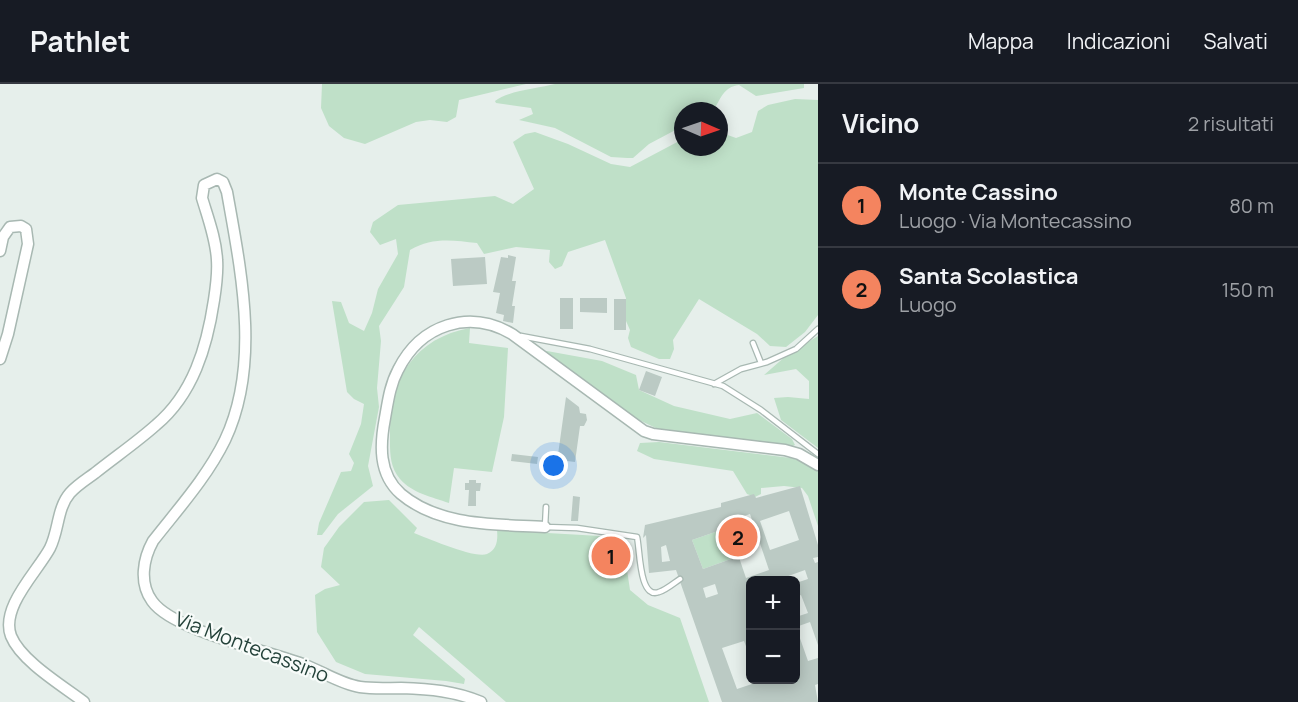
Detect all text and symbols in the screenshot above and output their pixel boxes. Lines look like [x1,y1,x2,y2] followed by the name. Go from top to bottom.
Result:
[30,22,130,60] text: Pathlet
[968,27,1034,55] text: Mappa
[1067,27,1170,55] text: Indicazioni
[1203,27,1268,55] text: Salvati
[674,102,728,156] north arrow
[842,105,919,141] text: Vicino
[1188,110,1274,137] text: 2 risultati
[899,177,1058,207] text: Monte Cassino
[857,192,866,219] text: 1
[1229,192,1274,219] text: 80 m
[899,207,1132,234] text: Luogo · Via Montecassino
[899,261,1079,291] text: Santa Scolastica
[856,276,867,303] text: 2
[1221,276,1274,303] text: 150 m
[899,291,957,318] text: Luogo
[539,451,568,480] your location
[718,514,758,560] pin: 2
[592,534,630,578] pin: 1
[746,576,800,684] map controls
[746,576,800,630] button: +
[171,605,333,688] street label: Via Montecassino
[746,630,800,684] button: −

